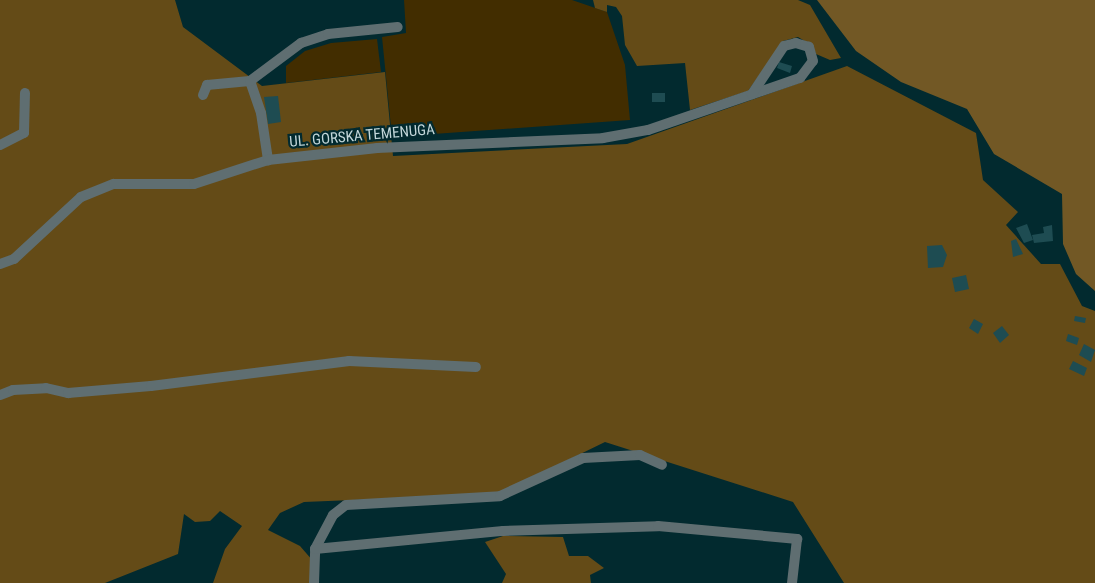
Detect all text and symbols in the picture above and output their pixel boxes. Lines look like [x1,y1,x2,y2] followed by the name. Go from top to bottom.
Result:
[288,121,436,151] street label: UL. GORSKA TEMENUGA

